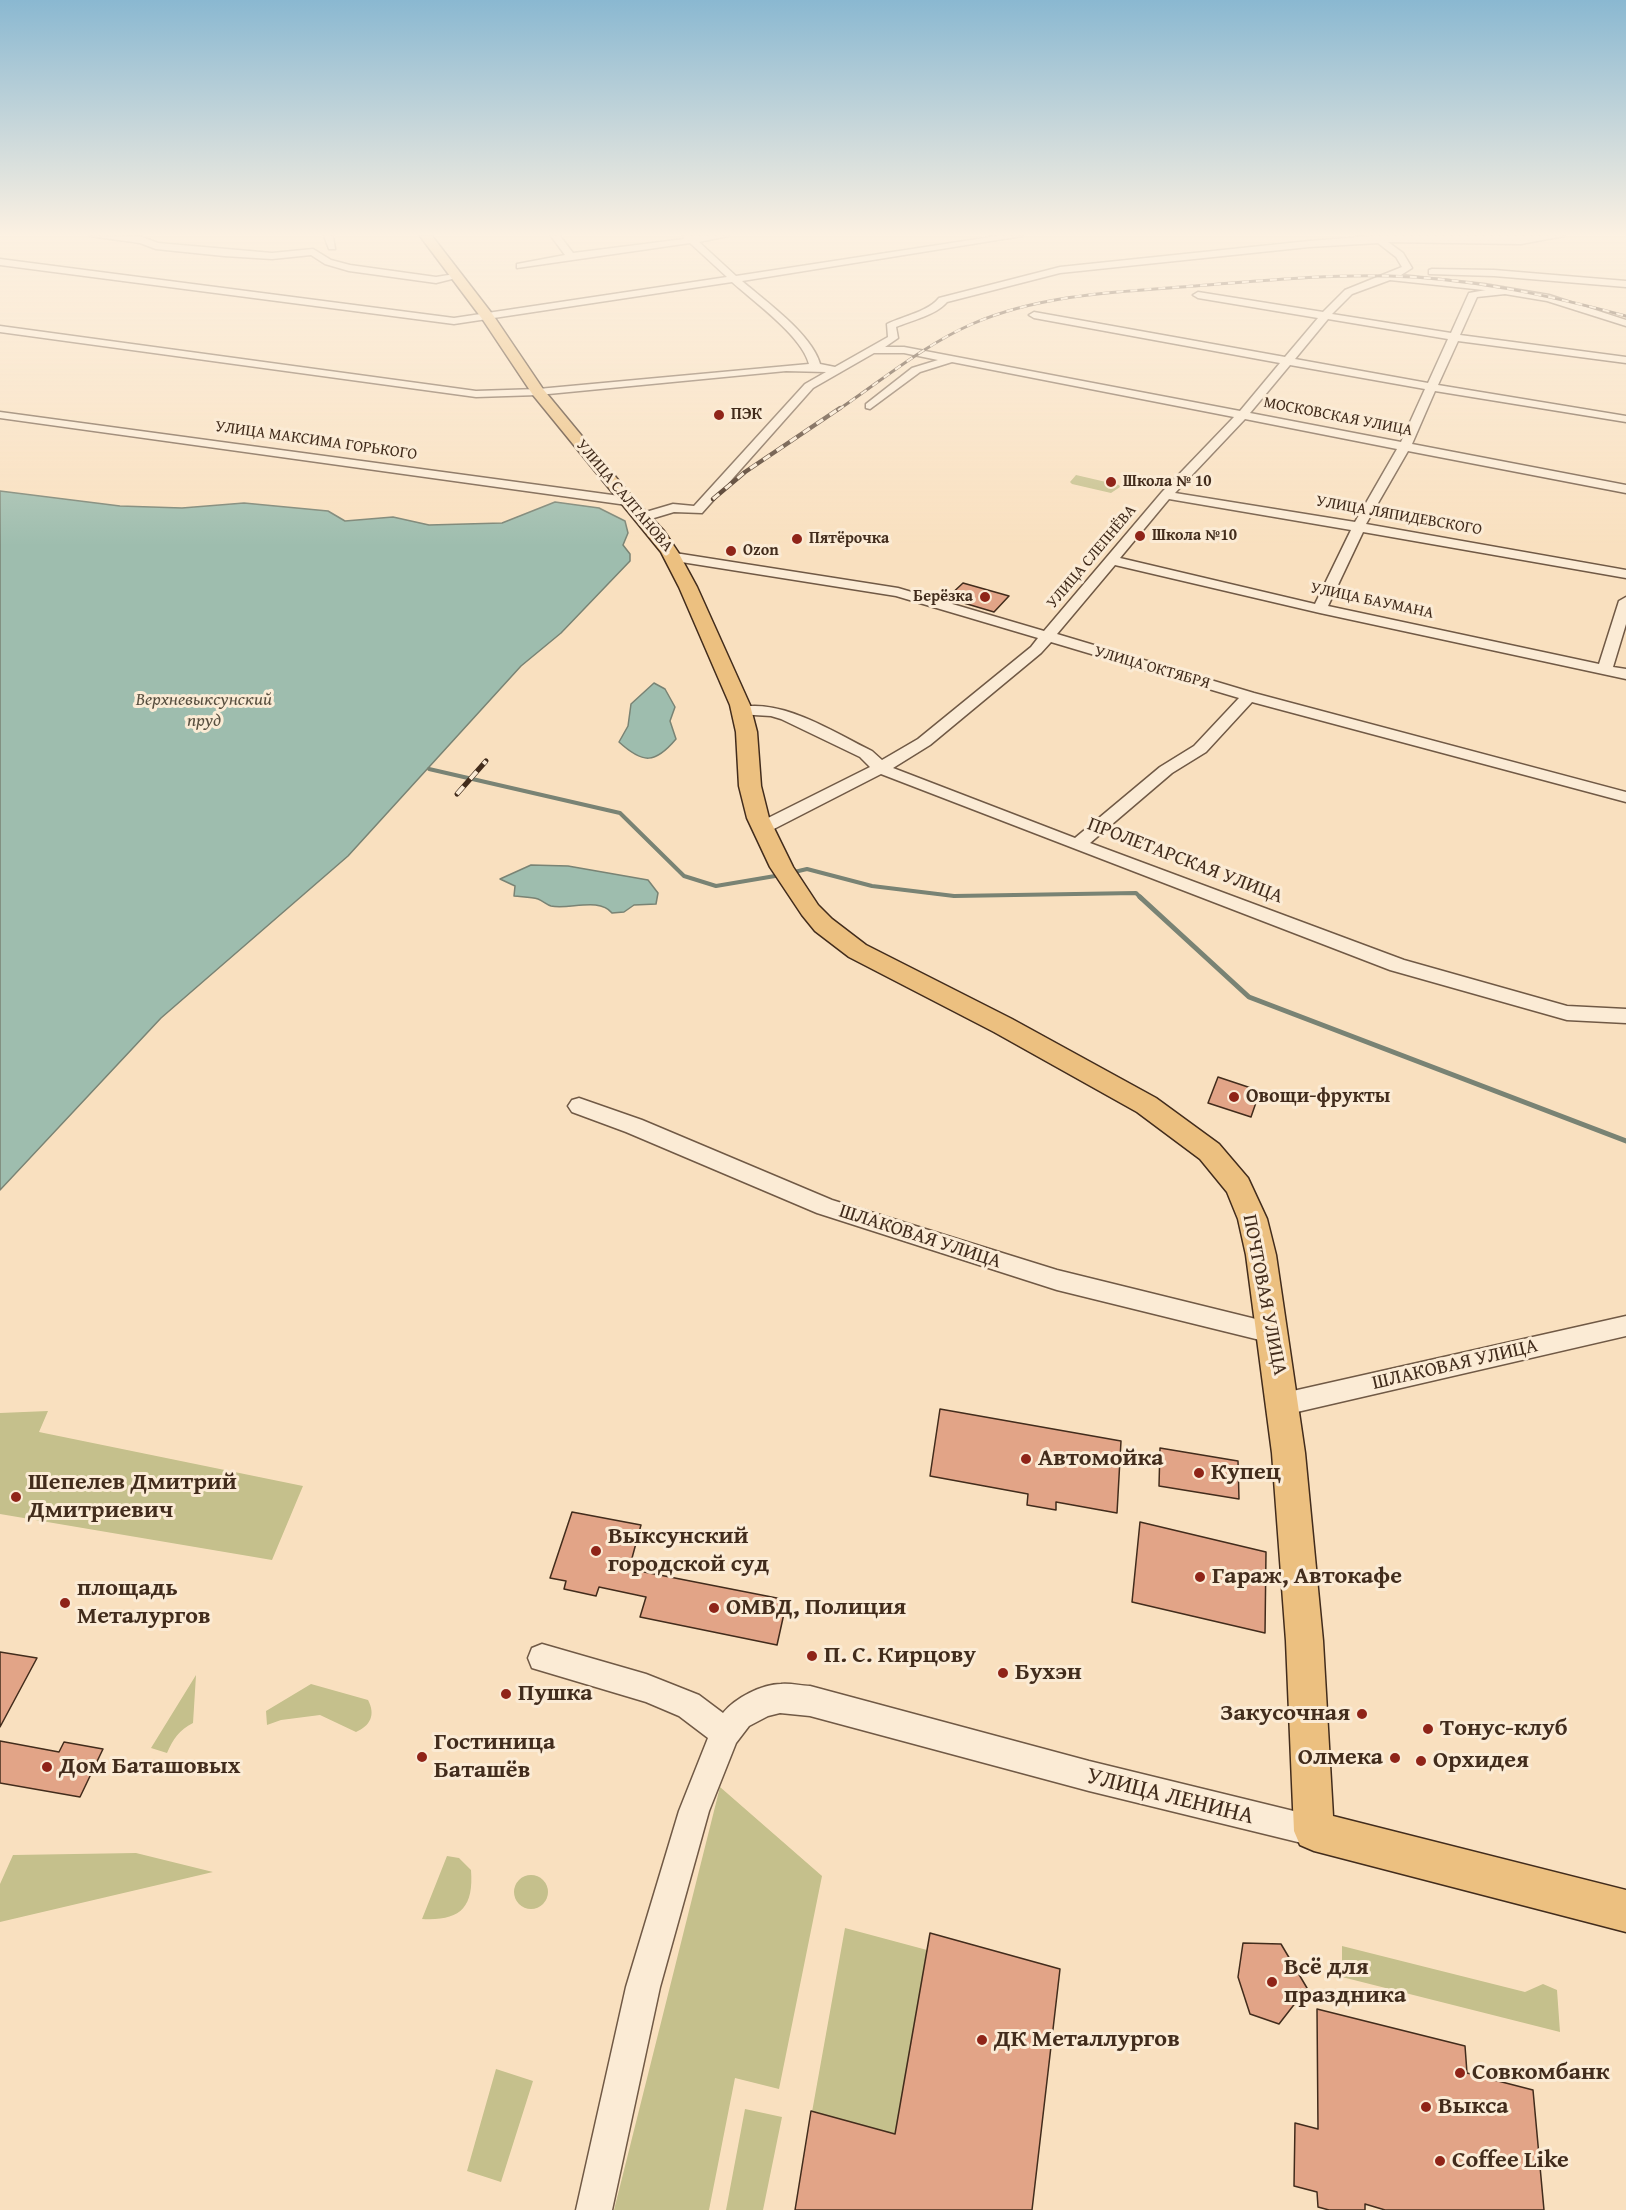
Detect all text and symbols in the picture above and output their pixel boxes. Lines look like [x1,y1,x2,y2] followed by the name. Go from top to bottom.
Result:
[1262,393,1414,441] street label: МОСКОВСКАЯ УЛИЦА
[731,405,762,425] place label: ПЭК
[712,408,726,422] marker: ПЭК
[214,417,418,465] street label: УЛИЦА МАКСИМА ГОРЬКОГО
[571,436,677,556] street label: УЛИЦА САЛТАНОВА
[1123,472,1212,492] place label: Школа № 10
[1104,475,1118,489] marker: Школа № 10
[1315,492,1483,540] street label: УЛИЦА ЛЯПИДЕВСКОГО
[1043,501,1141,613] street label: УЛИЦА СЛЕПНЁВА
[1152,526,1237,546] place label: Школа №10
[809,529,889,549] place label: Пятёрочка
[1133,529,1147,543] marker: Школа №10
[790,532,804,546] marker: Пятёрочка
[743,541,779,561] place label: Ozon
[724,544,738,558] marker: Ozon
[1309,579,1435,623] street label: УЛИЦА БАУМАНА
[913,587,973,607] place label: Берёзка
[978,590,992,604] marker: Берёзка
[1092,642,1212,694] street label: УЛИЦА ОКТЯБРЯ
[136,689,272,732] water label: Верхневыксунский пруд
[1084,813,1286,909] street label: ПРОЛЕТАРСКАЯ УЛИЦА
[1246,1085,1390,1109] place label: Овощи-фрукты
[1227,1090,1241,1104] marker: Овощи-фрукты
[836,1199,1004,1275] street label: ШЛАКОВАЯ УЛИЦА
[1237,1212,1291,1378] street label: ПОЧТОВАЯ УЛИЦА
[1370,1334,1540,1396] street label: ШЛАКОВАЯ УЛИЦА
[1038,1445,1164,1473] place label: Автомойка
[1019,1452,1033,1466] marker: Автомойка
[1211,1459,1281,1487] place label: Купец
[1192,1466,1206,1480] marker: Купец
[28,1469,237,1525] place label: Шепелев Дмитрий Дмитриевич
[9,1490,23,1504] marker: Шепелев Дмитрий Дмитриевич
[608,1523,769,1579] place label: Выксунский городской суд
[589,1544,603,1558] marker: Выксунский городской суд
[1212,1563,1402,1591] place label: Гараж, Автокафе
[1193,1570,1207,1584] marker: Гараж, Автокафе
[77,1575,211,1631] place label: площадь Металургов
[726,1594,906,1622] place label: ОМВД, Полиция
[58,1596,72,1610] marker: площадь Металургов
[707,1601,721,1615] marker: ОМВД, Полиция
[824,1642,976,1670] place label: П. С. Кирцову
[805,1649,819,1663] marker: П. С. Кирцову
[1015,1659,1082,1687] place label: Бухэн
[996,1666,1010,1680] marker: Бухэн
[518,1680,592,1708] place label: Пушка
[499,1687,513,1701] marker: Пушка
[1220,1700,1350,1728] place label: Закусочная
[1355,1707,1369,1721] marker: Закусочная
[1440,1715,1568,1743] place label: Тонус-клуб
[1421,1722,1435,1736] marker: Тонус-клуб
[434,1729,555,1785] place label: Гостиница Баташёв
[1298,1744,1383,1772] place label: Олмека
[1433,1747,1529,1775] place label: Орхидея
[415,1750,429,1764] marker: Гостиница Баташёв
[1388,1751,1402,1765] marker: Олмека
[59,1753,240,1781] place label: Дом Баташовых
[1414,1754,1428,1768] marker: Орхидея
[40,1760,54,1774] marker: Дом Баташовых
[1083,1762,1257,1832] street label: УЛИЦА ЛЕНИНА
[1284,1954,1406,2010] place label: Всё для праздника
[1265,1975,1279,1989] marker: Всё для праздника
[994,2026,1180,2054] place label: ДК Металлургов
[975,2033,989,2047] marker: ДК Металлургов
[1472,2059,1609,2087] place label: Совкомбанк
[1453,2066,1467,2080] marker: Совкомбанк
[1438,2093,1509,2121] place label: Выкса
[1419,2100,1433,2114] marker: Выкса
[1452,2147,1569,2175] place label: Coffee Like
[1433,2154,1447,2168] marker: Coffee Like

